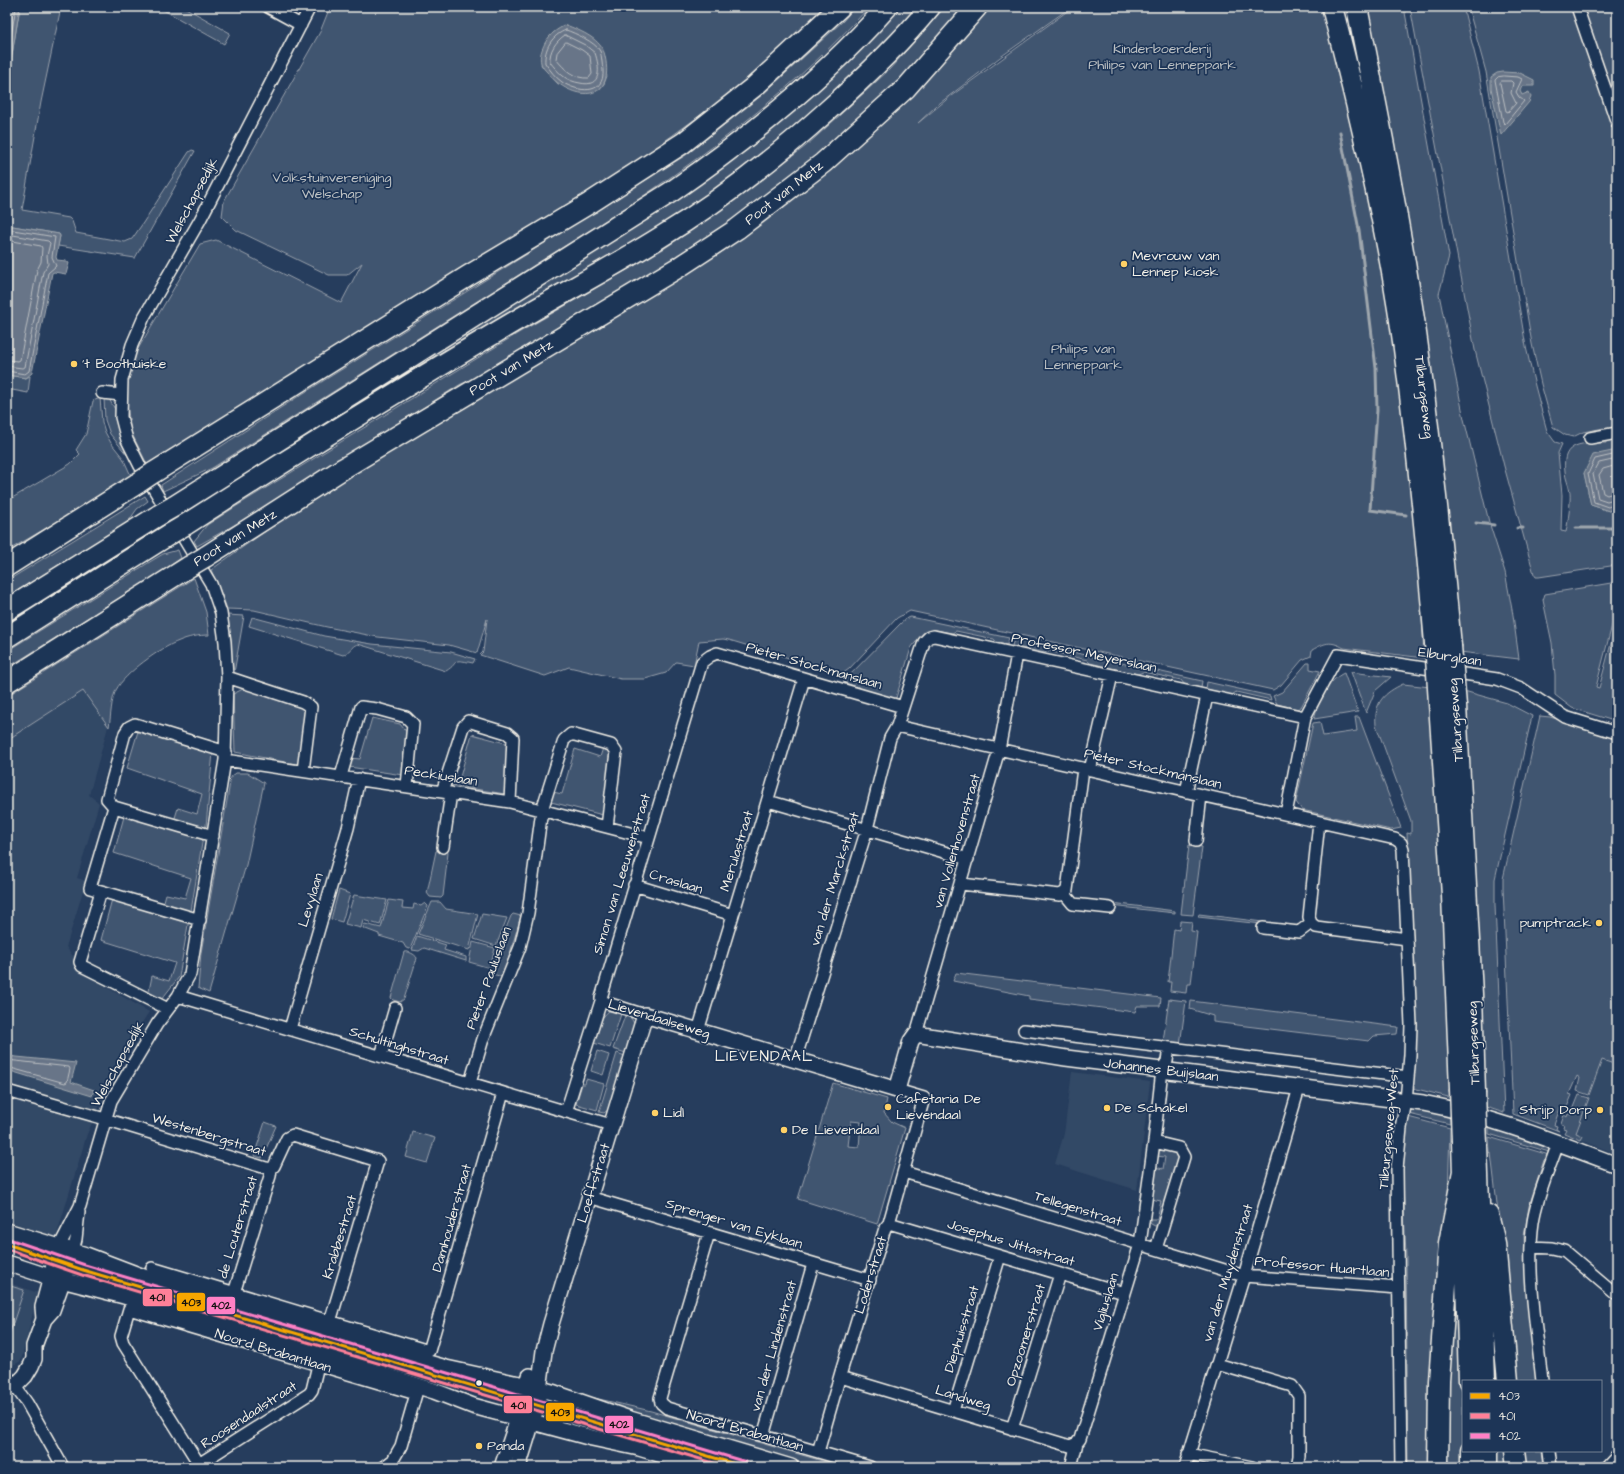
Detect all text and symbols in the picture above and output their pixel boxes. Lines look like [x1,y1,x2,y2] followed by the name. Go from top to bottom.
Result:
[1088,39,1236,75] park label: Kinderboerderij Philips van Lenneppark
[161,154,223,248] street label: Welschapsedijk
[741,156,828,230] street label: Poot van Metz
[272,168,392,204] park label: Volkstuinvereniging Welschap
[1132,246,1219,282] place label: Mevrouw van Lennep kiosk
[1119,259,1129,269] marker: Mevrouw van Lennep kiosk
[465,335,557,401] street label: Poot van Metz
[1044,339,1122,375] park label: Philips van Lenneppark
[82,354,167,374] place label: 't Boothuiske
[1409,354,1439,440] street label: Tilburgseweg
[69,359,79,369] marker: 't Boothuiske
[190,504,280,572] street label: Poot van Metz
[1009,628,1159,678] street label: Professor Meyerslaan
[744,637,884,695] street label: Pieter Stockmanslaan
[1417,642,1483,672] street label: Elburglaan
[1443,678,1469,762] street label: Tilburgseweg
[1082,743,1224,795] street label: Pieter Stockmanslaan
[403,760,479,792] street label: Peckiuslaan
[928,771,986,911] street label: van Vollenhovenstraat
[588,791,656,957] street label: Simon van Leeuwenstraat
[715,808,759,894] street label: Merulastraat
[805,809,865,949] street label: van der Marckstraat
[647,864,705,900] street label: Craslaan
[293,870,329,930] street label: Levylaan
[1519,913,1591,933] place label: pumptrack
[1594,918,1604,928] marker: pumptrack
[461,924,517,1032] street label: Pieter Pauluslaan
[606,994,712,1044] street label: Lievendaalseweg
[1463,1001,1485,1085] street label: Tilburgseweg
[86,1017,150,1111] street label: Welschapsedijk
[347,1021,452,1071] street label: Schultinghstraat
[715,1046,813,1067] district label: LIEVENDAAL
[1102,1053,1220,1087] street label: Johannes Buijslaan
[1374,1067,1404,1190] street label: Tilburgseweg-West
[896,1089,981,1125] place label: Cafetaria De Lievendaal
[1115,1098,1188,1118] place label: De Schakel
[1519,1100,1592,1120] place label: Strijp Dorp
[883,1102,893,1112] marker: Cafetaria De Lievendaal
[663,1103,684,1123] place label: Lidl
[1102,1103,1112,1113] marker: De Schakel
[1595,1105,1605,1115] marker: Strijp Dorp
[149,1108,269,1162] street label: Westenbergstraat
[650,1108,660,1118] marker: Lidl
[792,1120,879,1140] place label: De Lievendaal
[779,1125,789,1135] marker: De Lievendaal
[572,1141,616,1225] street label: Loeffstraat
[427,1161,477,1274] street label: Damhouderstraat
[213,1173,263,1281] street label: de Louterstraat
[1032,1186,1124,1232] street label: Tellegenstraat
[318,1192,362,1282] street label: Krabbestraat
[663,1194,805,1254] street label: Sprenger van Eyklaan
[1197,1201,1259,1345] street label: van der Muydenstraat
[945,1214,1078,1272] street label: Josephus Jittastraat
[850,1233,892,1316] street label: Loderstraat
[1254,1251,1390,1283] street label: Professor Huartlaan
[1088,1270,1124,1334] street label: Vigliuslaan
[746,1278,802,1414] street label: van der Lindenstraat
[1001,1281,1051,1389] street label: Opzoomerstraat
[939,1283,985,1375] street label: Diephuisstraat
[142,1288,173,1307] line badge: 401
[149,1290,166,1305] text: 401
[176,1292,206,1312] line badge: 403
[181,1295,201,1310] text: 403
[206,1296,236,1315] line badge: 402
[211,1298,232,1313] text: 402
[212,1324,334,1378] street label: Noord Brabantlaan
[197,1376,301,1454] street label: Roosendaalstraat
[474,1378,484,1388] unlabelled marker
[933,1380,993,1416] street label: Landweg
[1462,1380,1602,1452] legend
[1498,1388,1520,1405] text: 403
[503,1395,533,1414] line badge: 401
[510,1398,527,1413] text: 401
[545,1402,575,1422] line badge: 403
[550,1405,570,1420] text: 403
[684,1405,806,1457] street label: Noord Brabantlaan
[1498,1408,1516,1425] text: 401
[604,1415,634,1434] line badge: 402
[609,1417,630,1432] text: 402
[1498,1428,1521,1445] text: 402
[487,1436,524,1456] place label: Panda
[474,1441,484,1451] marker: Panda

